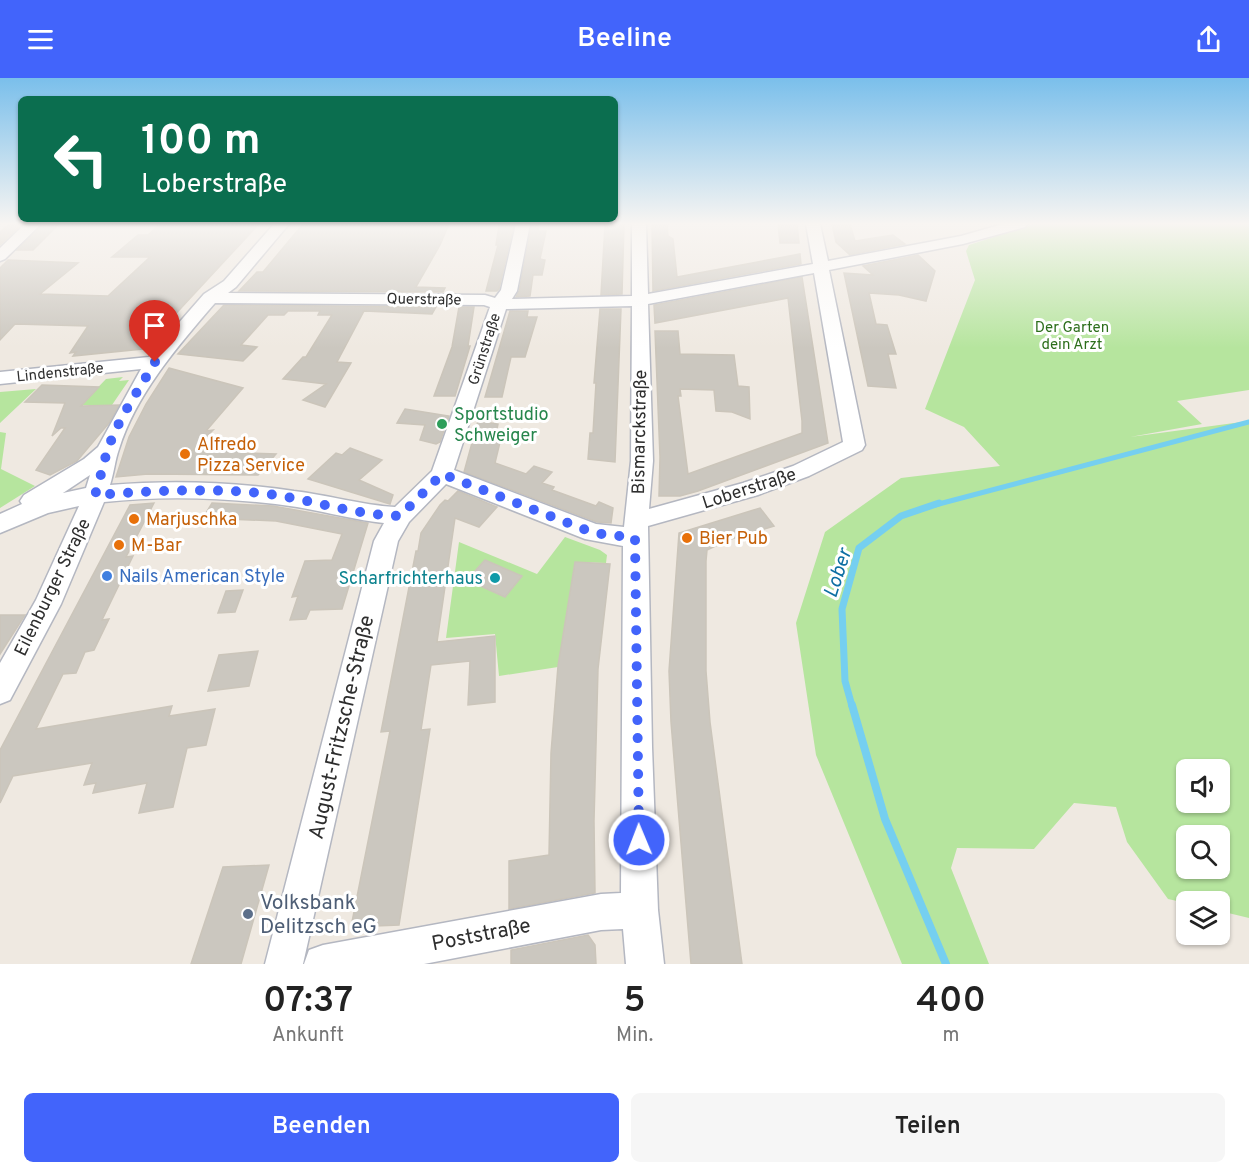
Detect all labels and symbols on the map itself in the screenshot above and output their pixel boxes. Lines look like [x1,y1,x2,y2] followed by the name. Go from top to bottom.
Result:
[386,290,462,311] street label: Querstraße
[129,300,180,362] pin
[465,311,506,388] street label: Grünstraße
[1035,319,1109,355] park label: Der Garten dein Arzt
[16,359,105,388] street label: Lindenstraße
[628,369,653,495] street label: Bismarckstraße
[454,404,549,448] place label: Sportstudio Schweiger
[435,417,449,431] marker: Sportstudio Schweiger
[197,434,305,478] place label: Alfredo Pizza Service
[178,447,192,461] marker: Alfredo Pizza Service
[700,463,799,515] street label: Loberstraße
[146,509,237,532] place label: Marjuschka
[127,512,141,526] marker: Marjuschka
[10,515,97,660] street label: Eilenburger Straße
[699,528,768,551] place label: Bier Pub
[680,531,694,545] marker: Bier Pub
[131,535,182,558] place label: M-Bar
[112,538,126,552] marker: M-Bar
[819,544,859,602] water label: Lober
[119,566,285,589] place label: Nails American Style
[338,568,483,591] place label: Scharfrichterhaus
[100,569,114,583] marker: Nails American Style
[488,571,502,585] marker: Scharfrichterhaus
[304,613,381,842] street label: August-Fritzsche-Straße
[607,808,671,872] position arrow
[260,890,377,941] place label: Volksbank Delitzsch eG
[241,907,255,921] marker: Volksbank Delitzsch eG
[429,913,533,958] street label: Poststraße

